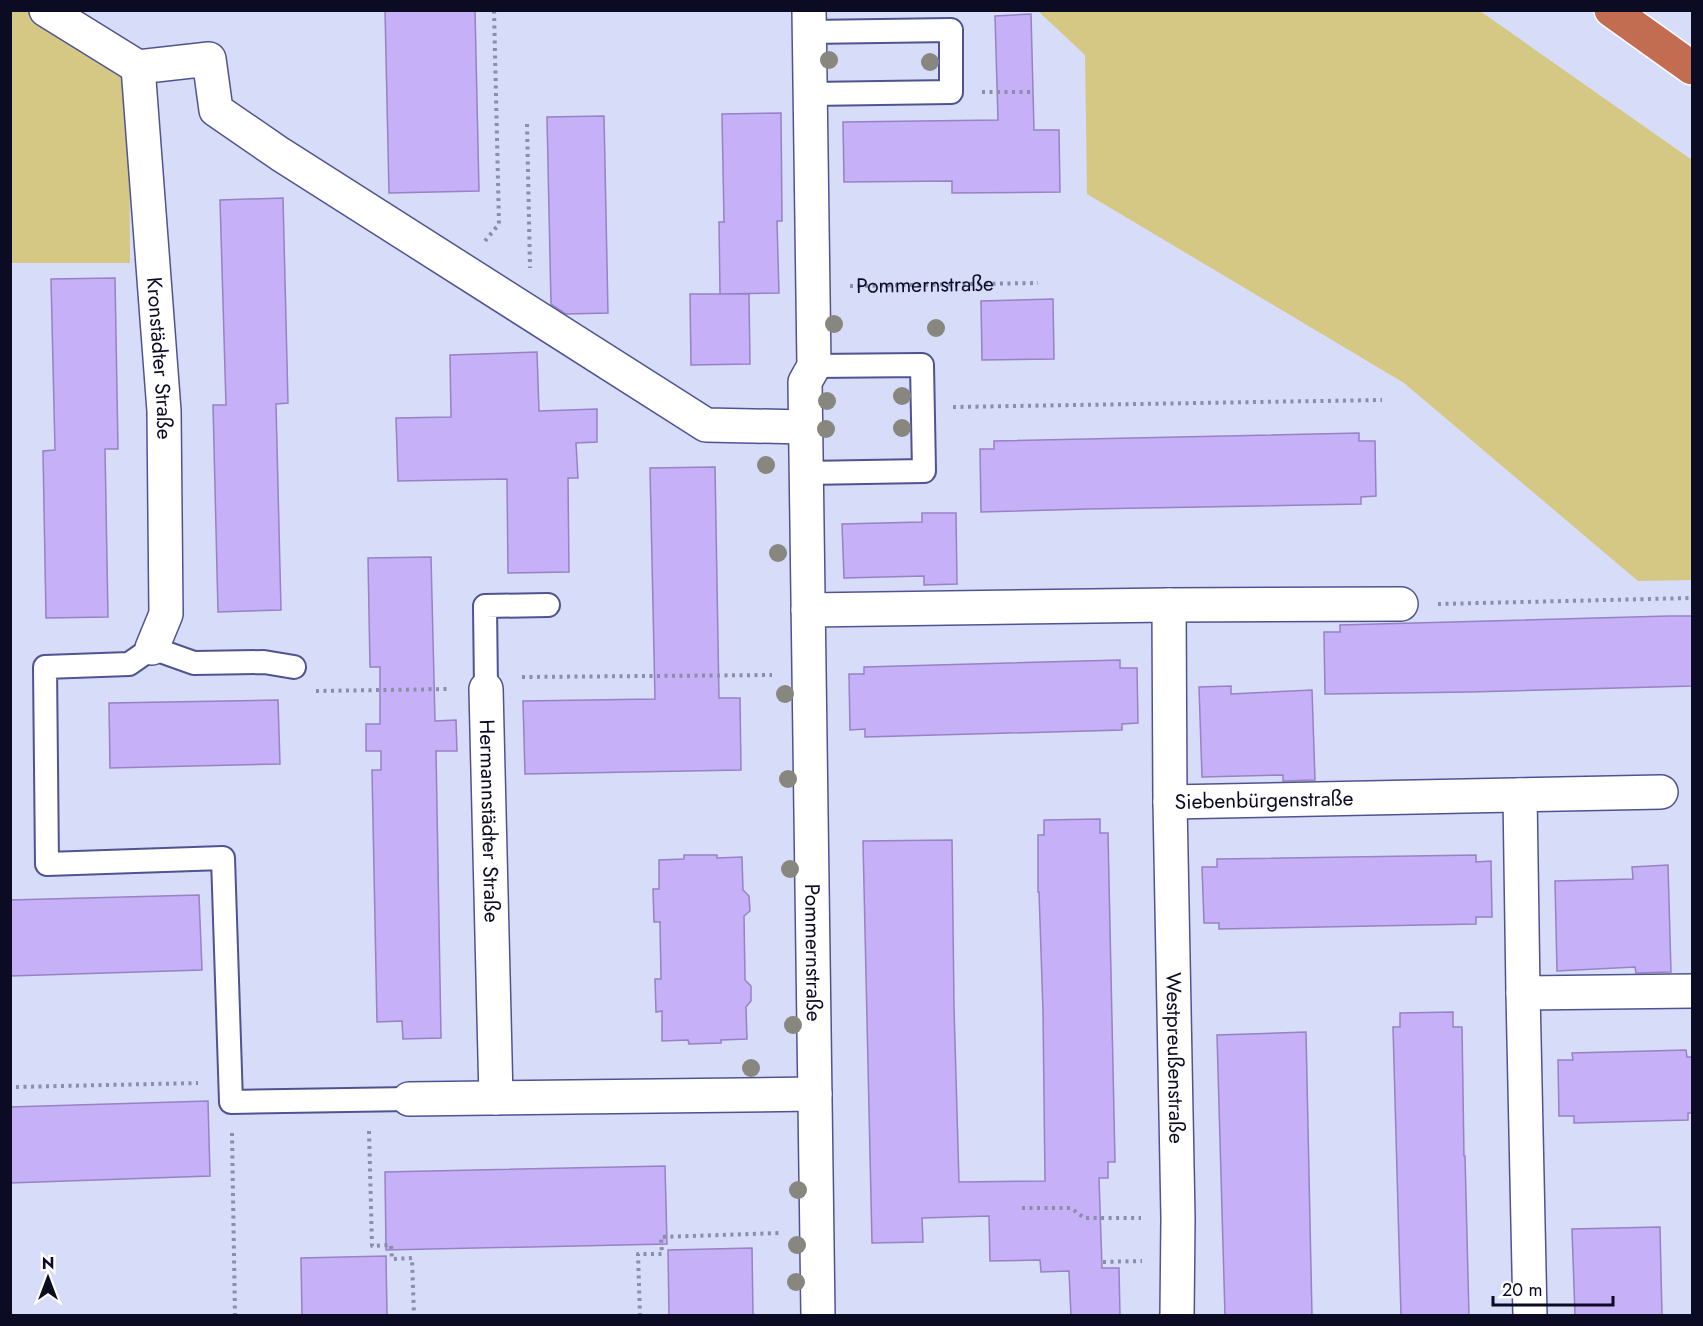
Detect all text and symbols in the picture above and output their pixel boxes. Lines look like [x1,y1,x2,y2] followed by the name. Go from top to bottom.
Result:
[856,269,994,301] street label: Pommernstraße
[139,276,179,440] street label: Kronstädter Straße
[472,719,507,923] street label: Hermannstädter Straße
[1174,783,1354,817] street label: Siebenbürgenstraße
[797,883,829,1022] street label: Pommernstraße
[1158,972,1192,1144] street label: Westpreußenstraße
[18,1248,78,1308] north arrow
[42,1252,54,1275] text: N
[1493,1269,1613,1307] scale bar
[1502,1277,1542,1303] text: 20 m

